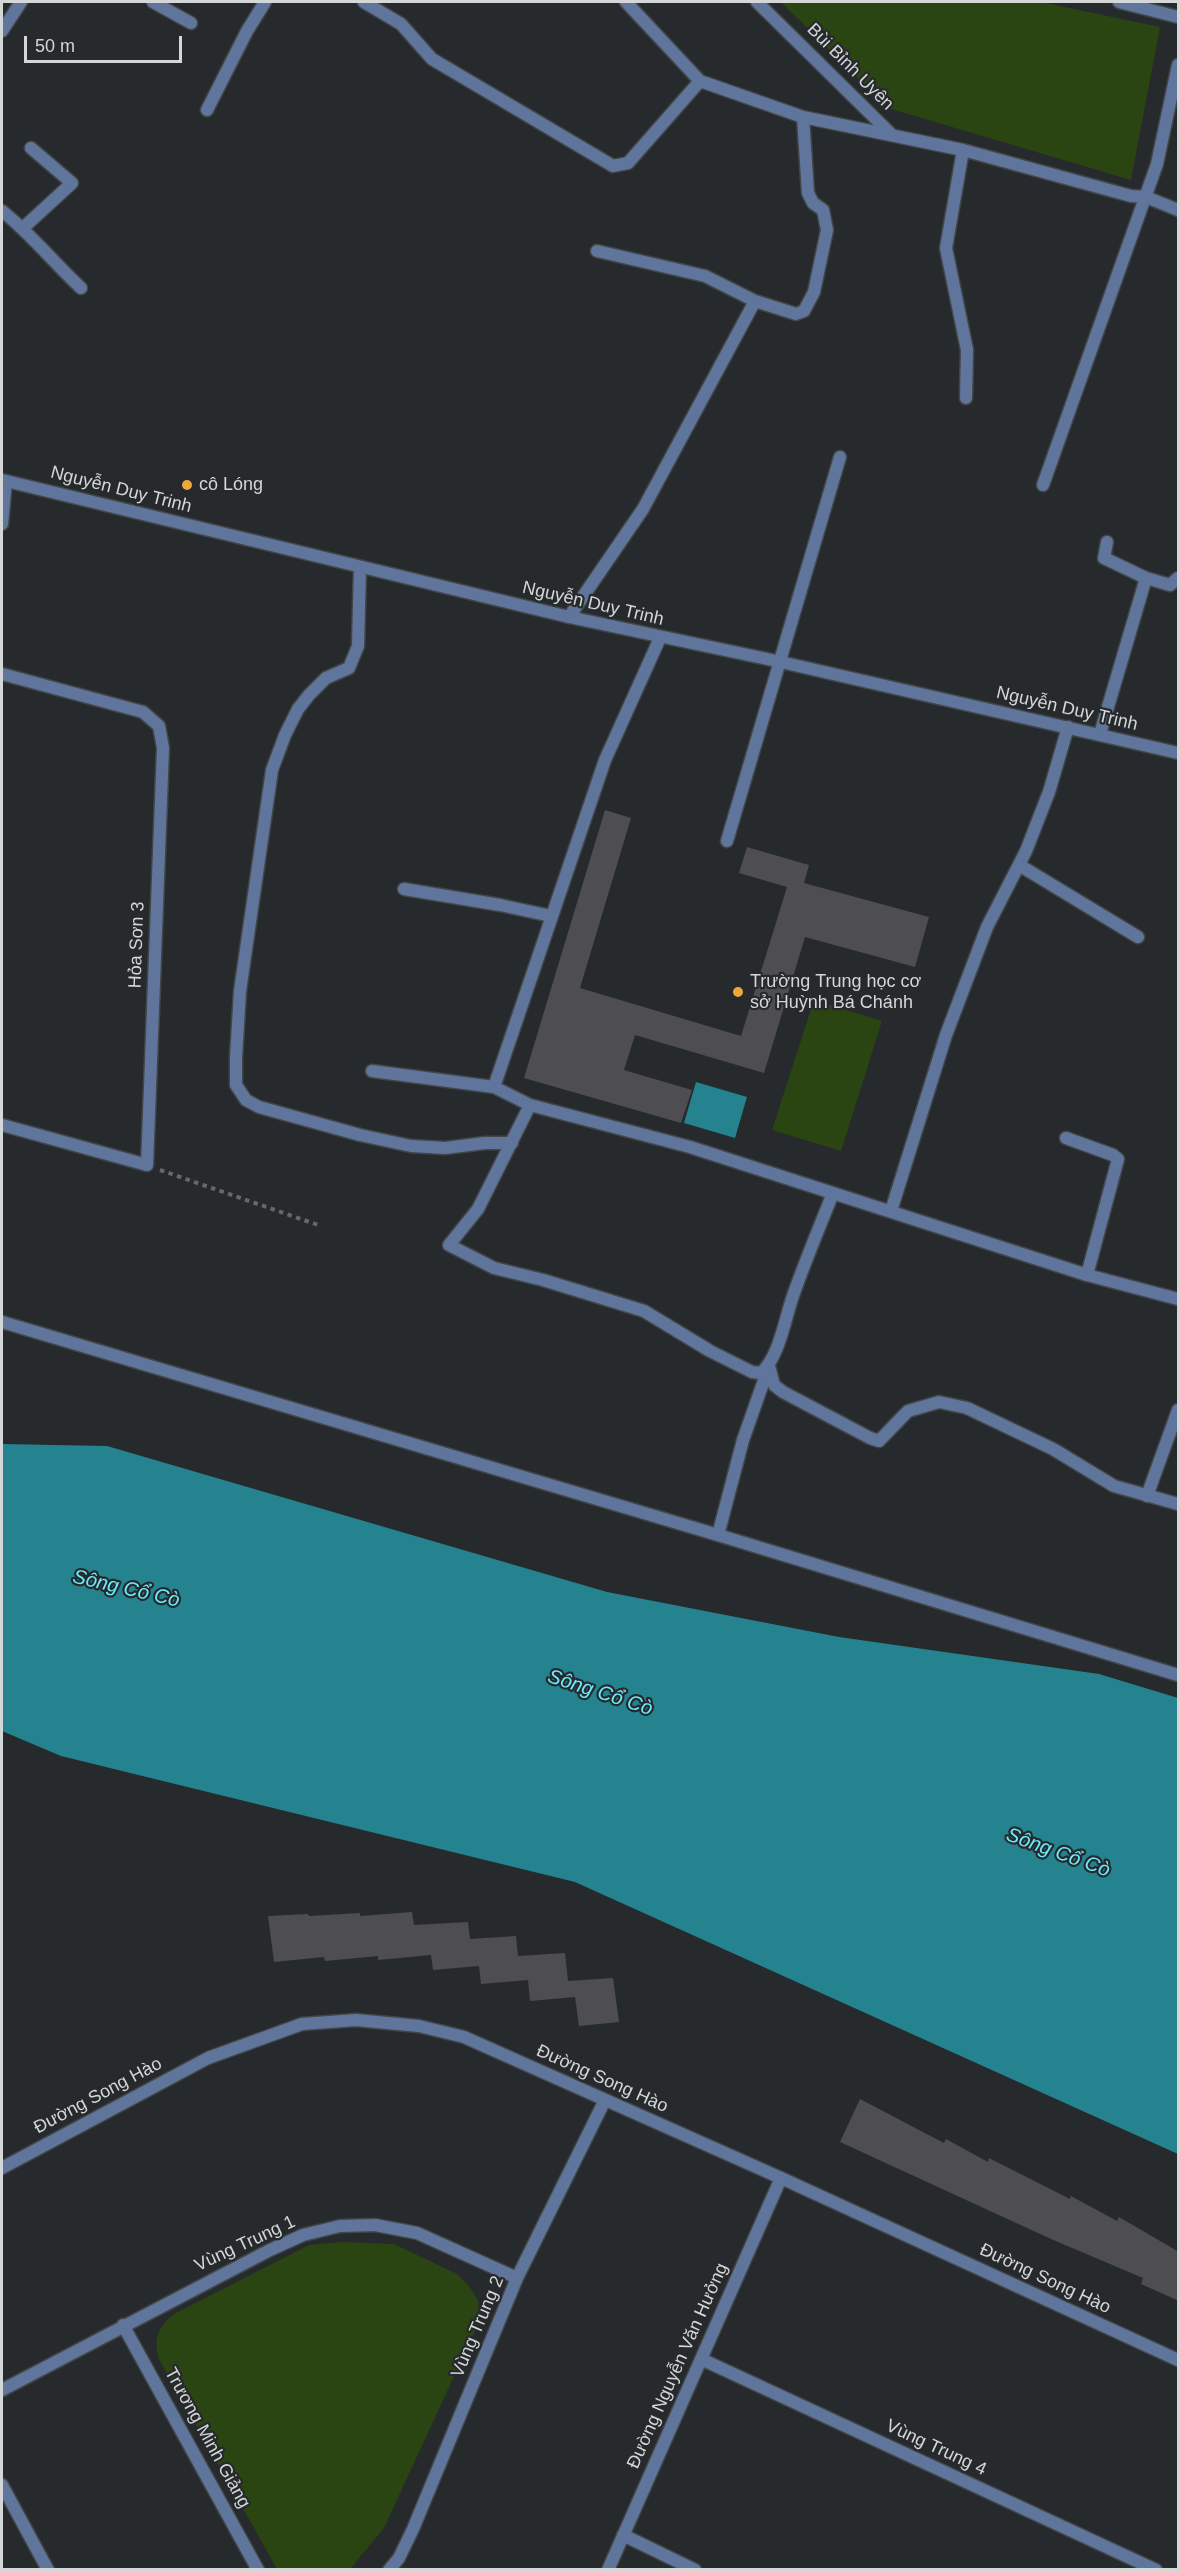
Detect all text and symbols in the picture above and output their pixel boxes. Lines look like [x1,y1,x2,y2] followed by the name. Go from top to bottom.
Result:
[802,19,898,115] street label: Bùi Bỉnh Uyên
[27,24,184,62] scale bar
[35,36,75,56] text: 50 m
[48,462,194,518] street label: Nguyễn Duy Trinh
[199,474,263,496] place label: cô Lóng
[180,478,194,492] marker: cô Lóng
[520,577,666,631] street label: Nguyễn Duy Trinh
[994,682,1140,736] street label: Nguyễn Duy Trinh
[125,901,149,989] street label: Hỏa Sơn 3
[750,971,921,1014] place label: Trường Trung học cơ sở Huỳnh Bá Chánh
[731,985,745,999] marker: Trường Trung học cơ sở Huỳnh Bá Chánh
[70,1565,182,1613] water label: Sông Cổ Cò
[544,1665,656,1721] water label: Sông Cổ Cò
[1003,1823,1113,1883] water label: Sông Cổ Cò
[533,2040,671,2118] street label: Đường Song Hào
[30,2053,166,2139] street label: Đường Song Hào
[191,2211,299,2277] street label: Vùng Trung 1
[976,2239,1114,2319] street label: Đường Song Hào
[623,2260,733,2472] street label: Đường Nguyễn Văn Hưởng
[447,2273,509,2381] street label: Vùng Trung 2
[159,2364,255,2512] street label: Trương Minh Giảng
[882,2415,990,2481] street label: Vùng Trung 4

